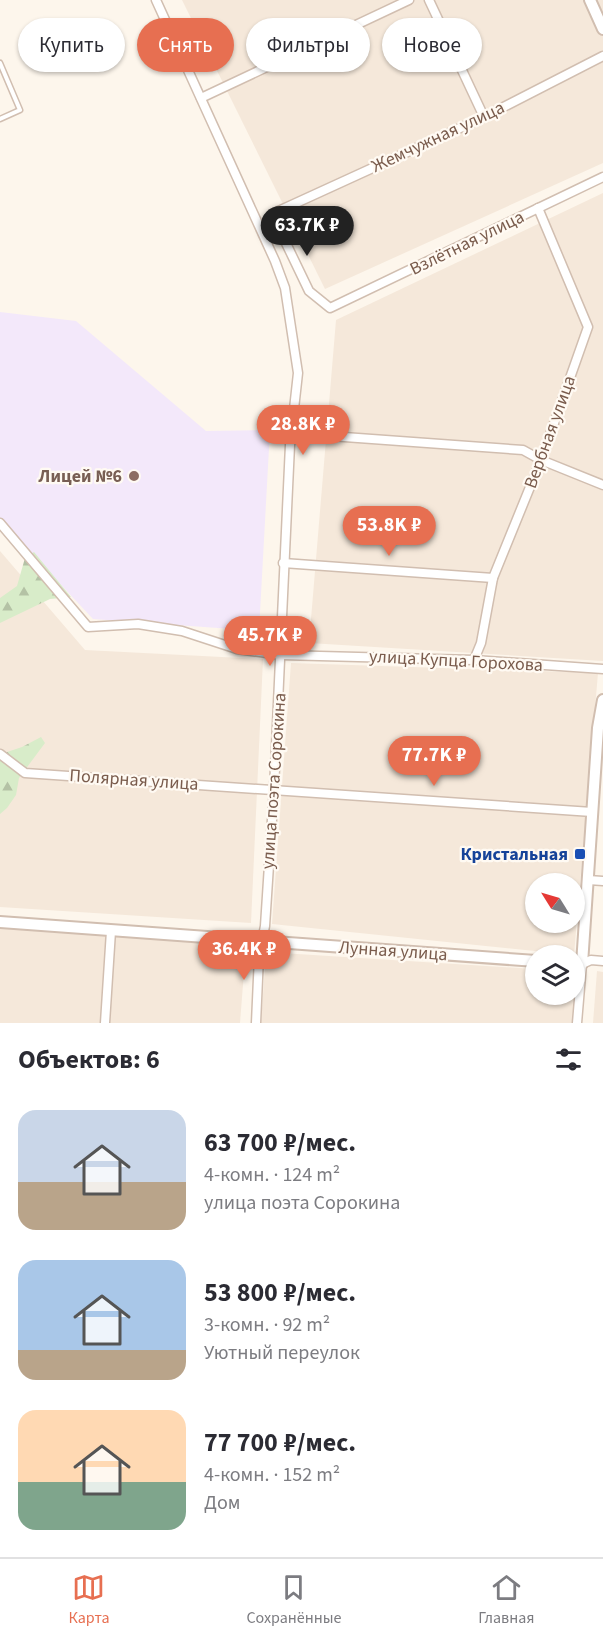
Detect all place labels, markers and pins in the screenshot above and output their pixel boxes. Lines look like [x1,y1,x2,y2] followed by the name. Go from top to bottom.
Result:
[252,206,362,257] pin: 63.7K ₽
[248,405,358,456] pin: 28.8K ₽
[38,464,122,489] place label: Лицей №6
[127,469,141,483] marker: Лицей №6
[334,506,444,557] pin: 53.8K ₽
[215,616,325,667] pin: 45.7K ₽
[379,736,489,787] pin: 77.7K ₽
[461,842,568,867] place label: Кристальная
[573,847,587,861] marker: Кристальная
[189,930,299,981] pin: 36.4K ₽

